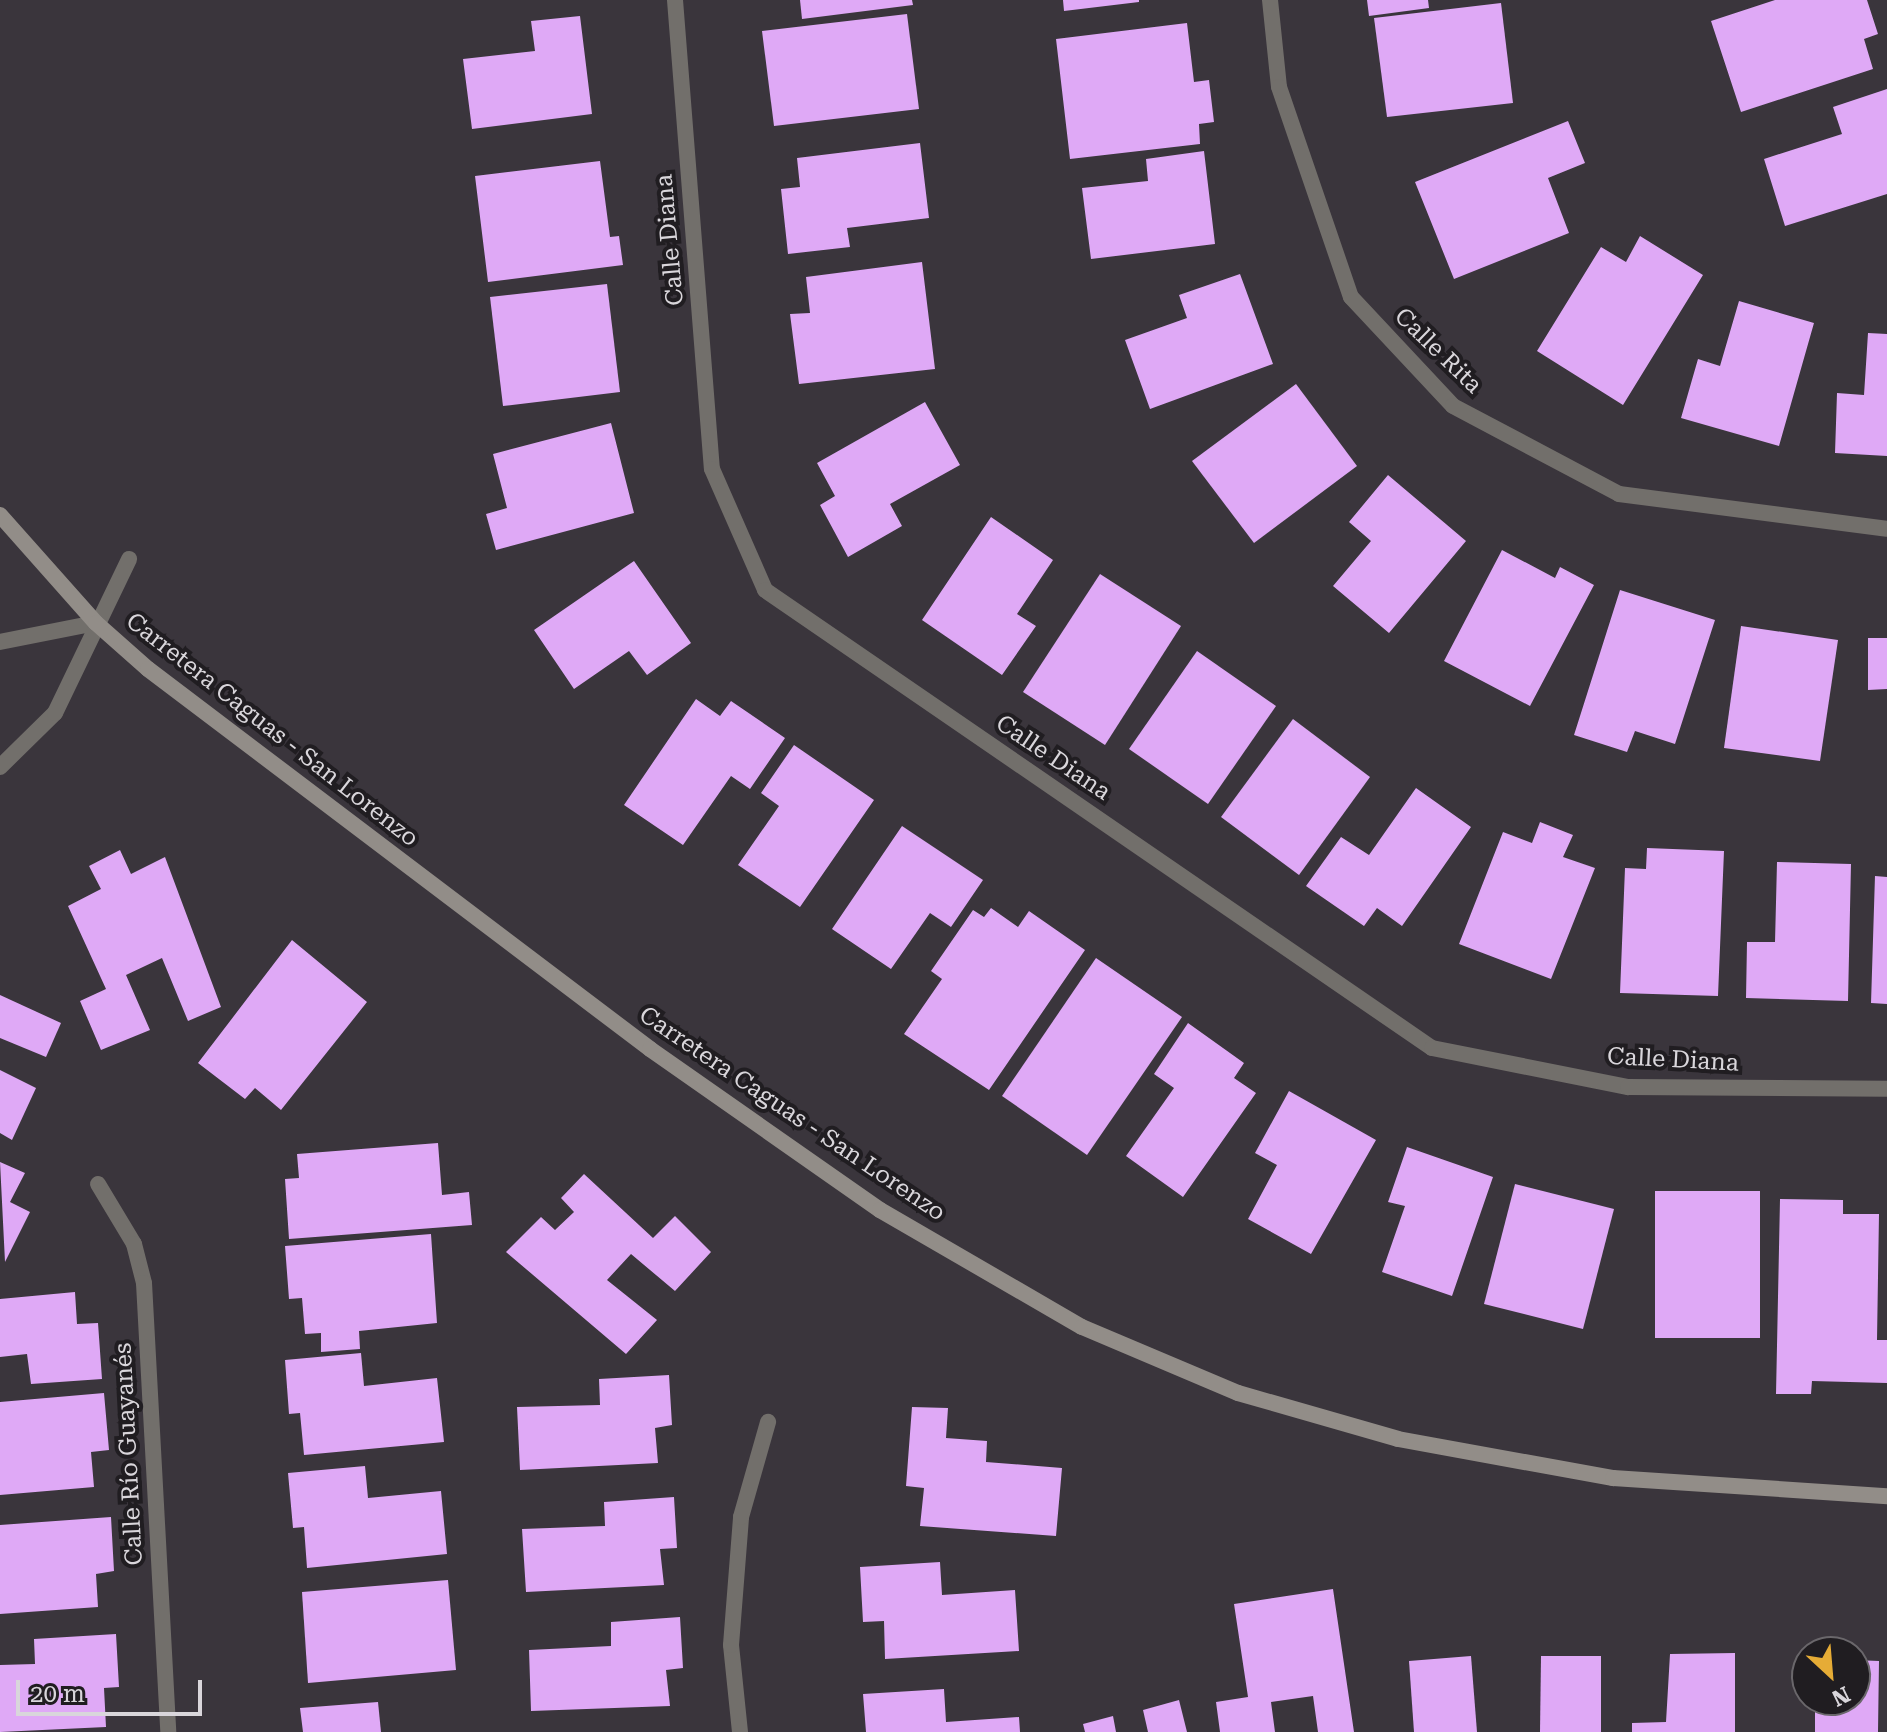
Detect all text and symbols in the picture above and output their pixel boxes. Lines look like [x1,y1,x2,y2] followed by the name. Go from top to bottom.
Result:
[650,173,690,307] street label: Calle Diana
[1388,302,1488,400] street label: Calle Rita
[120,607,424,853] street label: Carretera Caguas - San Lorenzo
[990,709,1116,807] street label: Calle Diana
[633,1001,951,1227] street label: Carretera Caguas - San Lorenzo
[1606,1042,1740,1078] street label: Calle Diana
[109,1342,149,1566] street label: Calle Río Guayanés
[1791,1636,1871,1716] north arrow
[20,1664,206,1714] scale bar
[30,1680,85,1708] text: 20 m
[1828,1681,1854,1711] text: N

